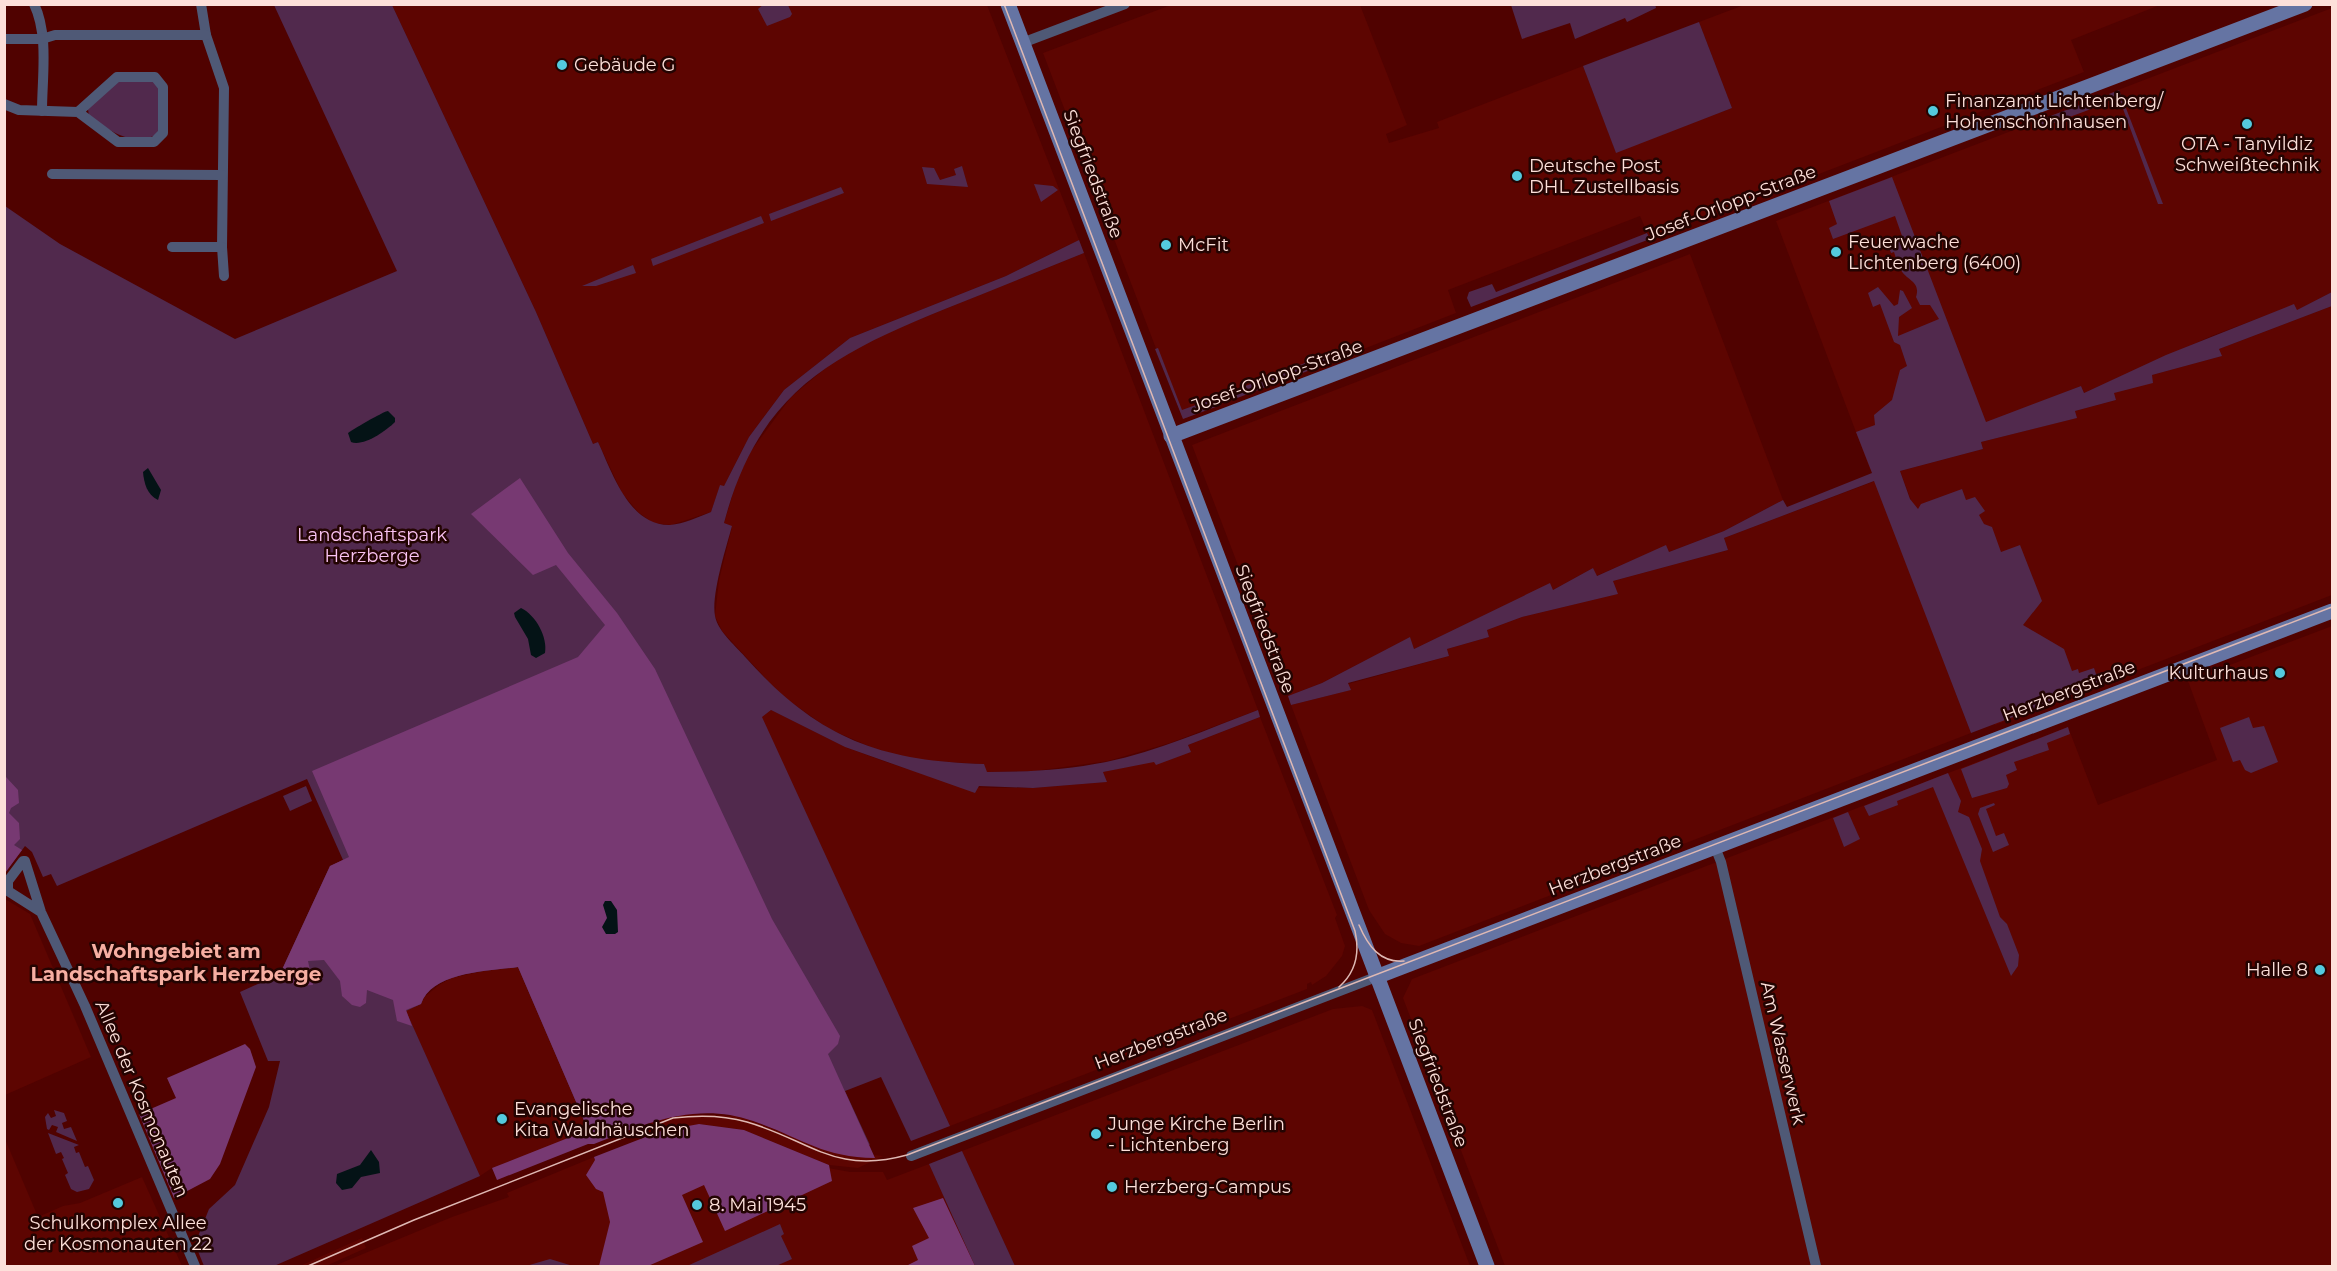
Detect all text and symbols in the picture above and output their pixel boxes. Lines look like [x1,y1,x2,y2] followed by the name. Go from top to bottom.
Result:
[574,54,675,76] place label: Gebäude G
[555,58,569,72] marker: Gebäude G
[1945,90,2164,133] place label: Finanzamt Lichtenberg/ Hohenschönhausen
[1926,104,1940,118] marker: Finanzamt Lichtenberg/ Hohenschönhausen
[1058,106,1128,242] street label: Siegfriedstraße
[2240,117,2254,131] marker: OTA - Tanyildiz Schweißtechnik
[2175,133,2319,176] place label: OTA - Tanyildiz Schweißtechnik
[1529,155,1679,198] place label: Deutsche Post DHL Zustellbasis
[1642,160,1819,246] street label: Josef-Orlopp-Straße
[1510,169,1524,183] marker: Deutsche Post DHL Zustellbasis
[1848,231,2021,274] place label: Feuerwache Lichtenberg (6400)
[1178,234,1229,256] place label: McFit
[1159,238,1173,252] marker: McFit
[1829,245,1843,259] marker: Feuerwache Lichtenberg (6400)
[1187,335,1366,418] street label: Josef-Orlopp-Straße
[297,524,447,567] park label: Landschaftspark Herzberge
[1230,561,1300,697] street label: Siegfriedstraße
[2000,656,2139,726] street label: Herzbergstraße
[2169,662,2268,684] place label: Kulturhaus
[2273,666,2287,680] marker: Kulturhaus
[1546,830,1685,900] street label: Herzbergstraße
[31,939,321,986] district label: Wohngebiet am Landschaftspark Herzberge
[2246,959,2308,981] place label: Halle 8
[2313,963,2327,977] marker: Halle 8
[1756,979,1810,1127] street label: Am Wasserwerk
[90,997,194,1201] street label: Allee der Kosmonauten
[1092,1004,1231,1074] street label: Herzbergstraße
[1403,1015,1473,1151] street label: Siegfriedstraße
[514,1098,689,1141] place label: Evangelische Kita Waldhäuschen
[495,1112,509,1126] marker: Evangelische Kita Waldhäuschen
[1107,1113,1285,1156] place label: Junge Kirche Berlin - Lichtenberg
[1089,1127,1103,1141] marker: Junge Kirche Berlin - Lichtenberg
[1124,1176,1291,1198] place label: Herzberg-Campus
[1105,1180,1119,1194] marker: Herzberg-Campus
[709,1194,806,1216] place label: 8. Mai 1945
[111,1196,125,1210] marker: Schulkomplex Allee der Kosmonauten 22
[690,1198,704,1212] marker: 8. Mai 1945
[24,1212,212,1255] place label: Schulkomplex Allee der Kosmonauten 22

